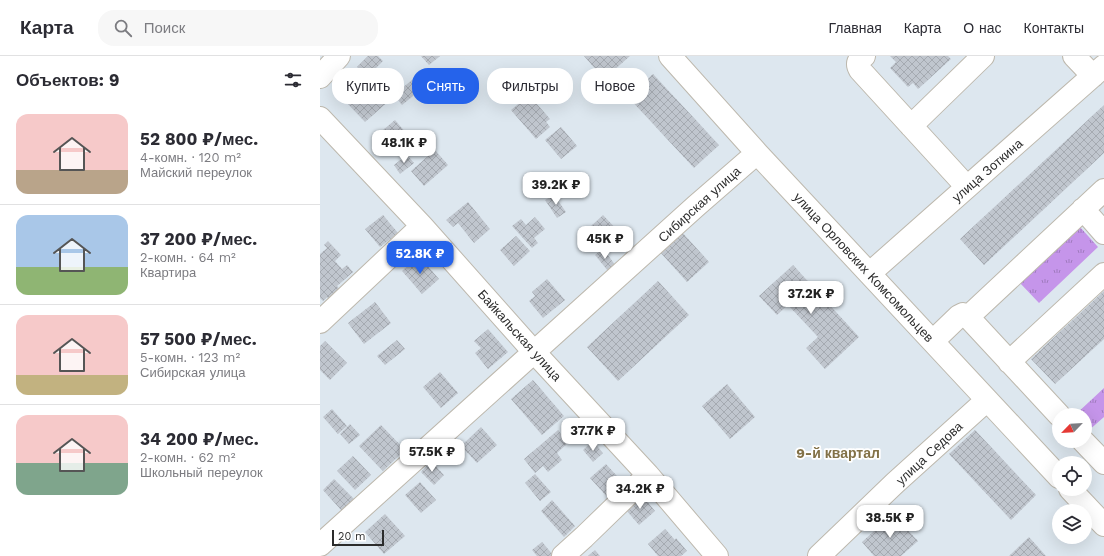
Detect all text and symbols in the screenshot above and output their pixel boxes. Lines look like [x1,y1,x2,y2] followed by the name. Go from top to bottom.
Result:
[98,10,378,46] search box
[20,16,74,39] text: Карта
[112,17,134,39] icon: search
[144,19,185,37] text: Поиск
[829,20,882,36] text: Главная
[904,20,941,36] text: Карта
[963,20,1002,36] text: О нас
[1024,20,1084,36] text: Контакты
[332,68,404,104] chip: Купить
[412,68,479,104] chip: Снять
[487,68,573,104] chip: Фильтры
[581,68,649,104] chip: Новое
[282,69,304,91] icon: filters
[16,70,119,90] text: Объектов: 9
[140,129,258,149] text: 52 800 ₽/мес.
[48,130,96,178] icon: home
[367,130,441,164] pin: 48.1K ₽
[381,135,427,150] text: 48.1K ₽
[949,135,1026,205] street label: улица Зоткина
[140,150,241,165] text: 4-комн. · 120 m²
[655,163,744,245] street label: Сибирская улица
[140,165,252,180] text: Майский переулок
[519,172,593,206] pin: 39.2K ₽
[532,177,580,192] text: 39.2K ₽
[790,190,937,345] street label: улица Орловских Комсомольцев
[577,226,633,260] pin: 45K ₽
[140,229,257,249] text: 37 200 ₽/мес.
[48,231,96,279] icon: home
[586,231,624,246] text: 45K ₽
[383,241,457,275] pin: 52.8K ₽
[396,246,444,261] text: 52.8K ₽
[140,250,236,265] text: 2-комн. · 64 m²
[140,265,196,280] text: Квартира
[774,281,848,315] pin: 37.2K ₽
[788,286,834,301] text: 37.2K ₽
[475,287,565,385] street label: Байкальская улица
[140,329,257,349] text: 57 500 ₽/мес.
[48,331,96,379] icon: home
[140,350,240,365] text: 5-комн. · 123 m²
[140,365,246,380] text: Сибирская улица
[1052,408,1092,448] north arrow
[1052,408,1092,544] map controls
[556,418,630,452] pin: 37.7K ₽
[893,418,966,488] street label: улица Седова
[570,423,616,438] text: 37.7K ₽
[140,429,259,449] text: 34 200 ₽/мес.
[48,431,96,479] icon: home
[395,439,469,473] pin: 57.5K ₽
[409,444,455,459] text: 57.5K ₽
[796,445,880,461] district label: 9-й квартал
[140,450,235,465] text: 2-комн. · 62 m²
[1052,456,1092,496] button: locate
[140,465,263,480] text: Школьный переулок
[603,476,677,510] pin: 34.2K ₽
[615,481,665,496] text: 34.2K ₽
[1052,504,1092,544] button: layers
[853,505,927,539] pin: 38.5K ₽
[866,510,914,525] text: 38.5K ₽
[332,528,384,547] scale bar
[338,530,366,543] text: 20 m

